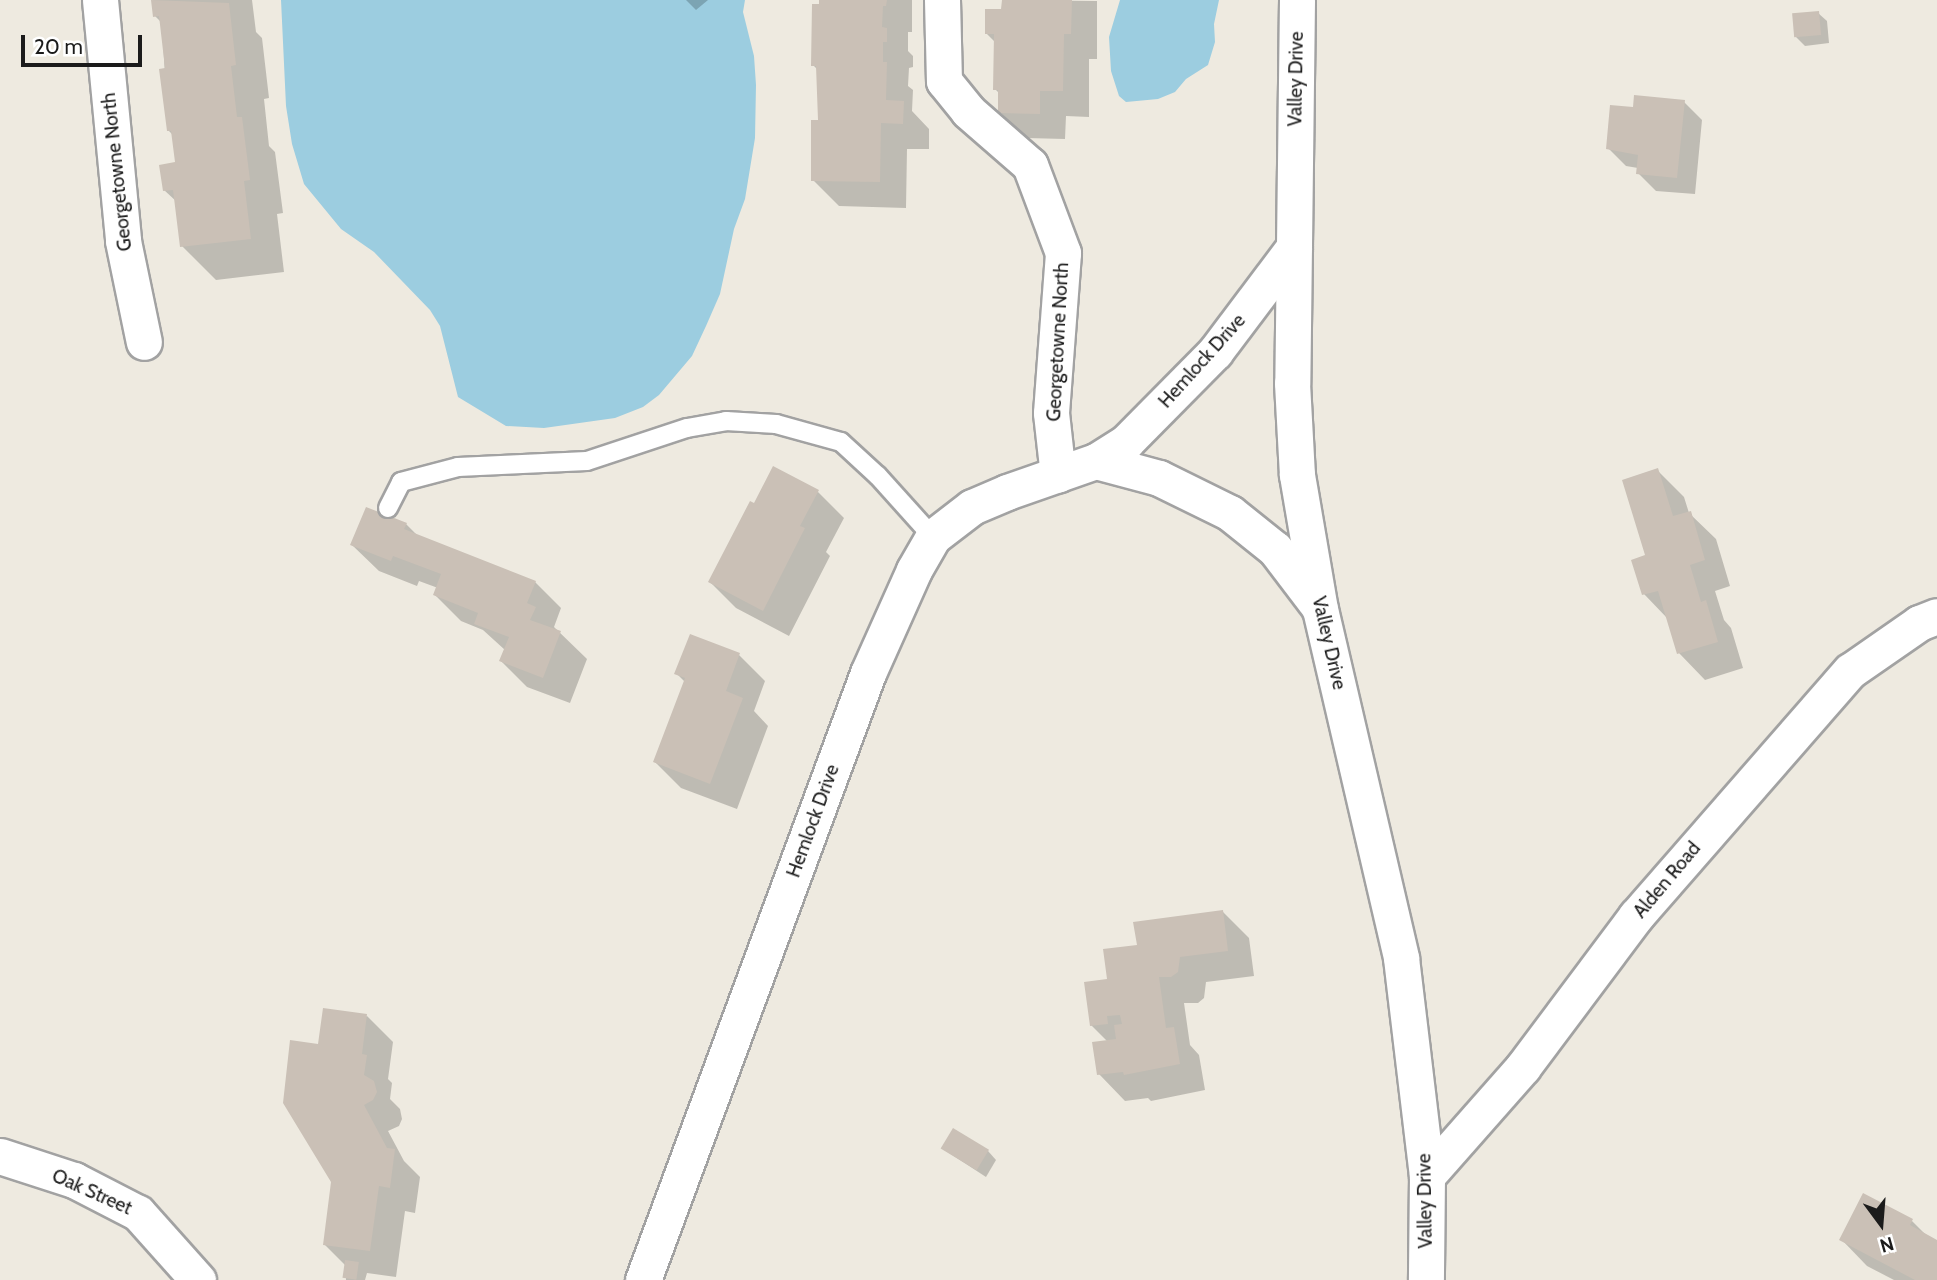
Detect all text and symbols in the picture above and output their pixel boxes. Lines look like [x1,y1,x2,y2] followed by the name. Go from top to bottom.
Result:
[24,21,145,65] scale bar
[1284,31,1308,127] street label: Valley Drive
[34,34,83,59] text: 20 m
[97,92,137,252] street label: Georgetowne North
[1042,262,1074,422] street label: Georgetowne North
[1154,309,1250,413] street label: Hemlock Drive
[1307,594,1351,692] street label: Valley Drive
[782,761,844,881] street label: Hemlock Drive
[1629,837,1705,923] street label: Alden Road
[1413,1153,1437,1249] street label: Valley Drive
[48,1164,136,1220] street label: Oak Street
[1846,1189,1916,1259] north arrow
[1877,1232,1897,1258] text: N

